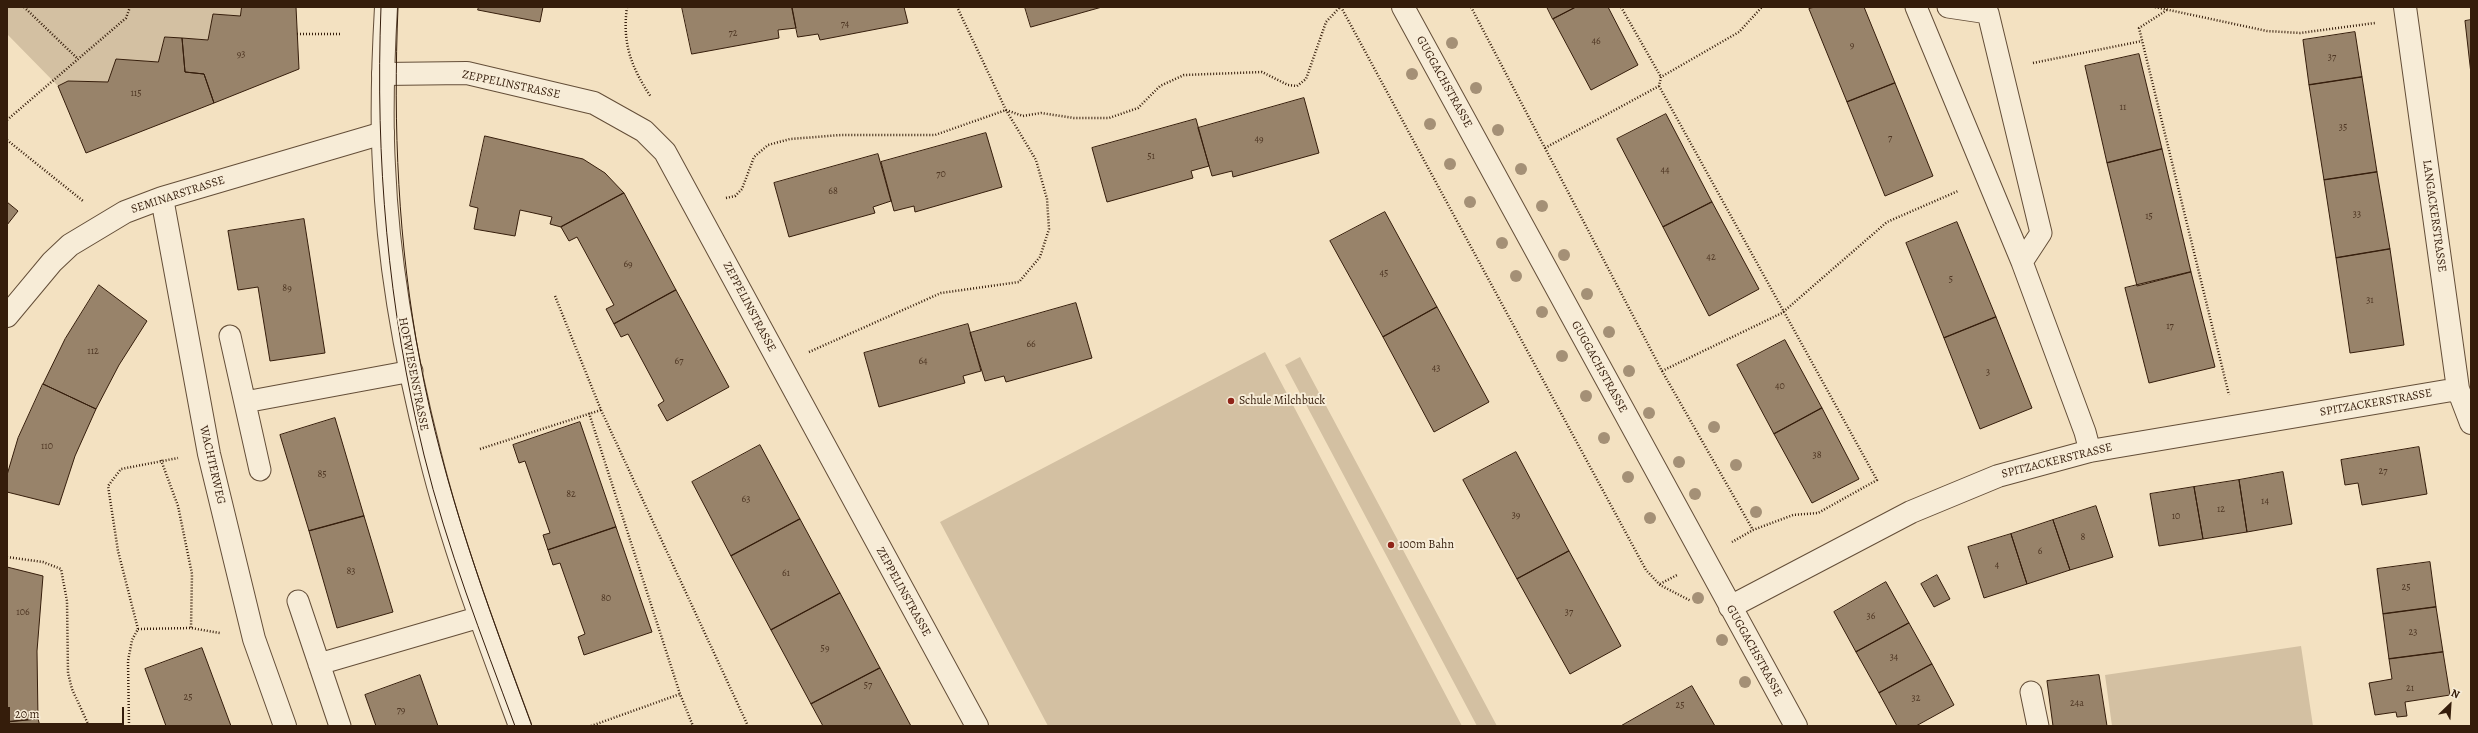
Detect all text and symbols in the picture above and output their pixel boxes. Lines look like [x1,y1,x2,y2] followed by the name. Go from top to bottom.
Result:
[841,19,849,31] house number: 74
[729,28,737,40] house number: 72
[1413,34,1475,130] street label: GUGGACHSTRASSE
[1591,36,1601,48] house number: 46
[1850,40,1854,52] house number: 9
[237,49,245,61] house number: 93
[2328,52,2336,64] house number: 37
[461,68,561,102] street label: ZEPPELINSTRASSE
[130,88,142,100] house number: 115
[2120,102,2126,114] house number: 11
[2339,122,2347,134] house number: 35
[1888,133,1892,145] house number: 7
[1254,134,1264,146] house number: 49
[1147,151,1155,163] house number: 51
[2419,159,2449,273] street label: LANGACKERSTRASSE
[1660,165,1670,177] house number: 44
[936,169,946,181] house number: 70
[129,173,227,217] street label: SEMINARSTRASSE
[828,186,838,198] house number: 68
[2353,209,2361,221] house number: 33
[2145,211,2153,223] house number: 15
[1706,252,1716,264] house number: 42
[623,259,633,271] house number: 69
[719,259,779,355] street label: ZEPPELINSTRASSE
[1380,268,1388,280] house number: 45
[1949,274,1953,286] house number: 5
[282,283,292,295] house number: 89
[2366,295,2374,307] house number: 31
[395,316,431,432] street label: HOFWIESENSTRASSE
[1568,319,1630,415] street label: GUGGACHSTRASSE
[2166,321,2174,333] house number: 17
[1026,339,1036,351] house number: 66
[87,346,99,358] house number: 112
[675,356,683,368] house number: 67
[918,356,928,368] house number: 64
[1432,363,1440,375] house number: 43
[1986,367,1990,379] house number: 3
[1775,381,1785,393] house number: 40
[2319,386,2433,420] street label: SPITZACKERSTRASSE
[1239,394,1325,408] place label: Schule Milchbuck
[1226,396,1236,406] marker: Schule Milchbuck
[196,424,228,506] street label: WACHTERWEG
[2000,440,2114,482] street label: SPITZACKERSTRASSE
[41,441,53,453] house number: 110
[1812,450,1822,462] house number: 38
[2379,466,2387,478] house number: 27
[317,469,327,481] house number: 85
[566,489,576,501] house number: 82
[742,494,750,506] house number: 63
[2261,496,2269,508] house number: 14
[2217,504,2225,516] house number: 12
[1512,510,1520,522] house number: 39
[2172,511,2180,523] house number: 10
[2081,532,2085,544] house number: 8
[1399,538,1454,552] place label: 100m Bahn
[1386,540,1396,550] marker: 100m Bahn
[872,545,934,639] street label: ZEPPELINSTRASSE
[2038,546,2042,558] house number: 6
[1995,560,1999,572] house number: 4
[346,566,356,578] house number: 83
[782,568,790,580] house number: 61
[2401,582,2411,594] house number: 25
[601,593,611,605] house number: 80
[1723,603,1785,699] street label: GUGGACHSTRASSE
[16,607,30,619] house number: 106
[1565,607,1573,619] house number: 37
[1867,611,1875,623] house number: 36
[2409,627,2417,639] house number: 23
[821,643,829,655] house number: 59
[1890,652,1898,664] house number: 34
[864,680,872,692] house number: 57
[2406,683,2414,695] house number: 21
[2430,685,2470,725] north arrow
[2448,685,2462,702] text: N
[183,692,193,704] house number: 25
[1912,693,1920,705] house number: 32
[2070,698,2084,710] house number: 24a
[10,699,126,725] scale bar
[1675,700,1685,712] house number: 25
[397,705,405,717] house number: 79
[15,706,39,722] text: 20 m

